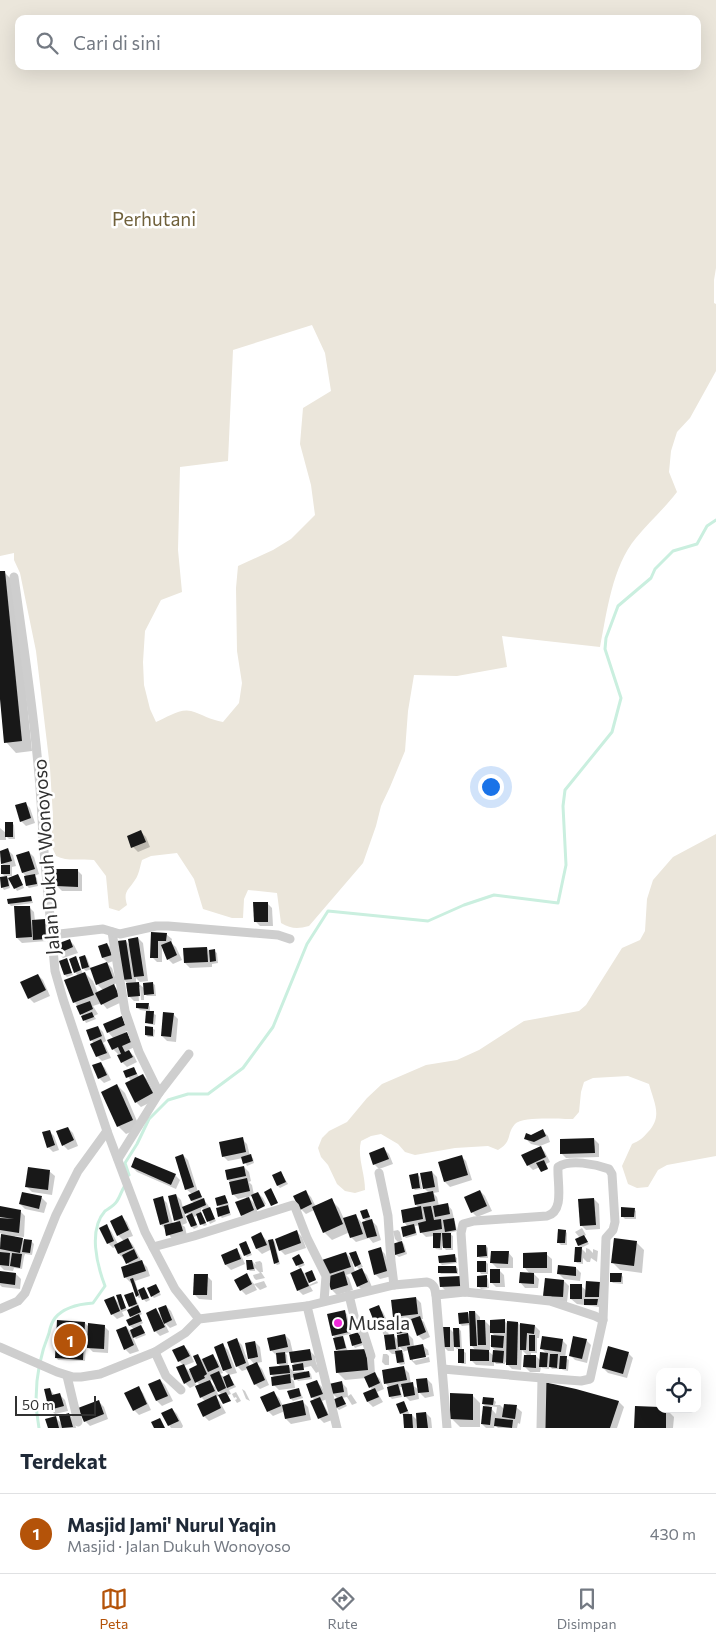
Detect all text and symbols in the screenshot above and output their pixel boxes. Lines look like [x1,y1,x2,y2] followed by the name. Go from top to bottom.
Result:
[15,15,701,70] search box
[33,29,61,57] icon: search
[73,31,161,54] text: Cari di sini
[112,207,196,230] park label: Perhutani
[27,758,64,956] street label: Jalan Dukuh Wonoyoso
[478,774,504,800] your location
[348,1311,410,1334] place label: Musala
[332,1317,344,1329] marker: Musala
[54,1321,86,1359] pin: 1
[656,1368,701,1413] map controls
[656,1368,701,1413] button: locate
[15,1393,96,1416] scale bar
[22,1396,54,1413] text: 50 m
[20,1448,107,1473] text: Terdekat
[67,1513,276,1536] text: Masjid Jami' Nurul Yaqin
[32,1524,40,1543] text: 1
[650,1524,696,1543] text: 430 m
[67,1536,291,1555] text: Masjid · Jalan Dukuh Wonoyoso
[100,1585,128,1632] tab: Peta
[328,1585,358,1632] tab: Rute
[557,1585,616,1632] tab: Disimpan

